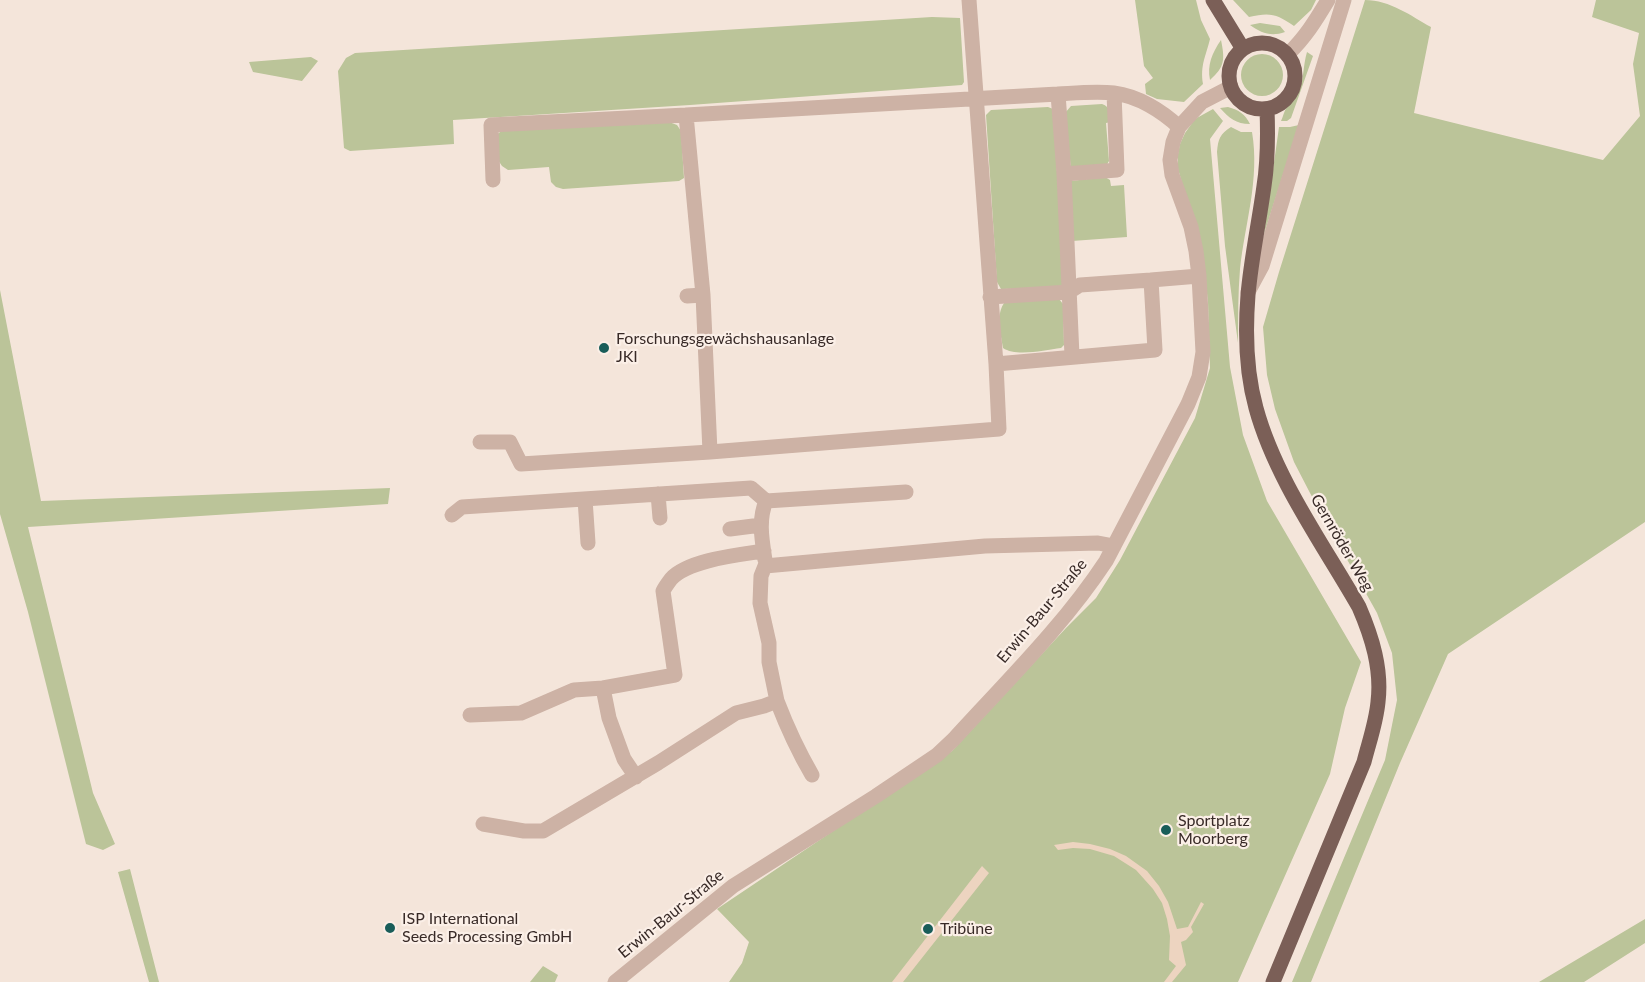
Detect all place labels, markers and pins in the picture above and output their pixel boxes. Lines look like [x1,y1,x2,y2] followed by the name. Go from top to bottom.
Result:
[616,329,834,367] place label: Forschungsgewächshausanlage JKI
[597,341,611,355] marker: Forschungsgewächshausanlage JKI
[1178,811,1250,849] place label: Sportplatz Moorberg
[1159,823,1173,837] marker: Sportplatz Moorberg
[402,909,572,947] place label: ISP International Seeds Processing GmbH
[940,919,993,939] place label: Tribüne
[383,921,397,935] marker: ISP International Seeds Processing GmbH
[921,922,935,936] marker: Tribüne

